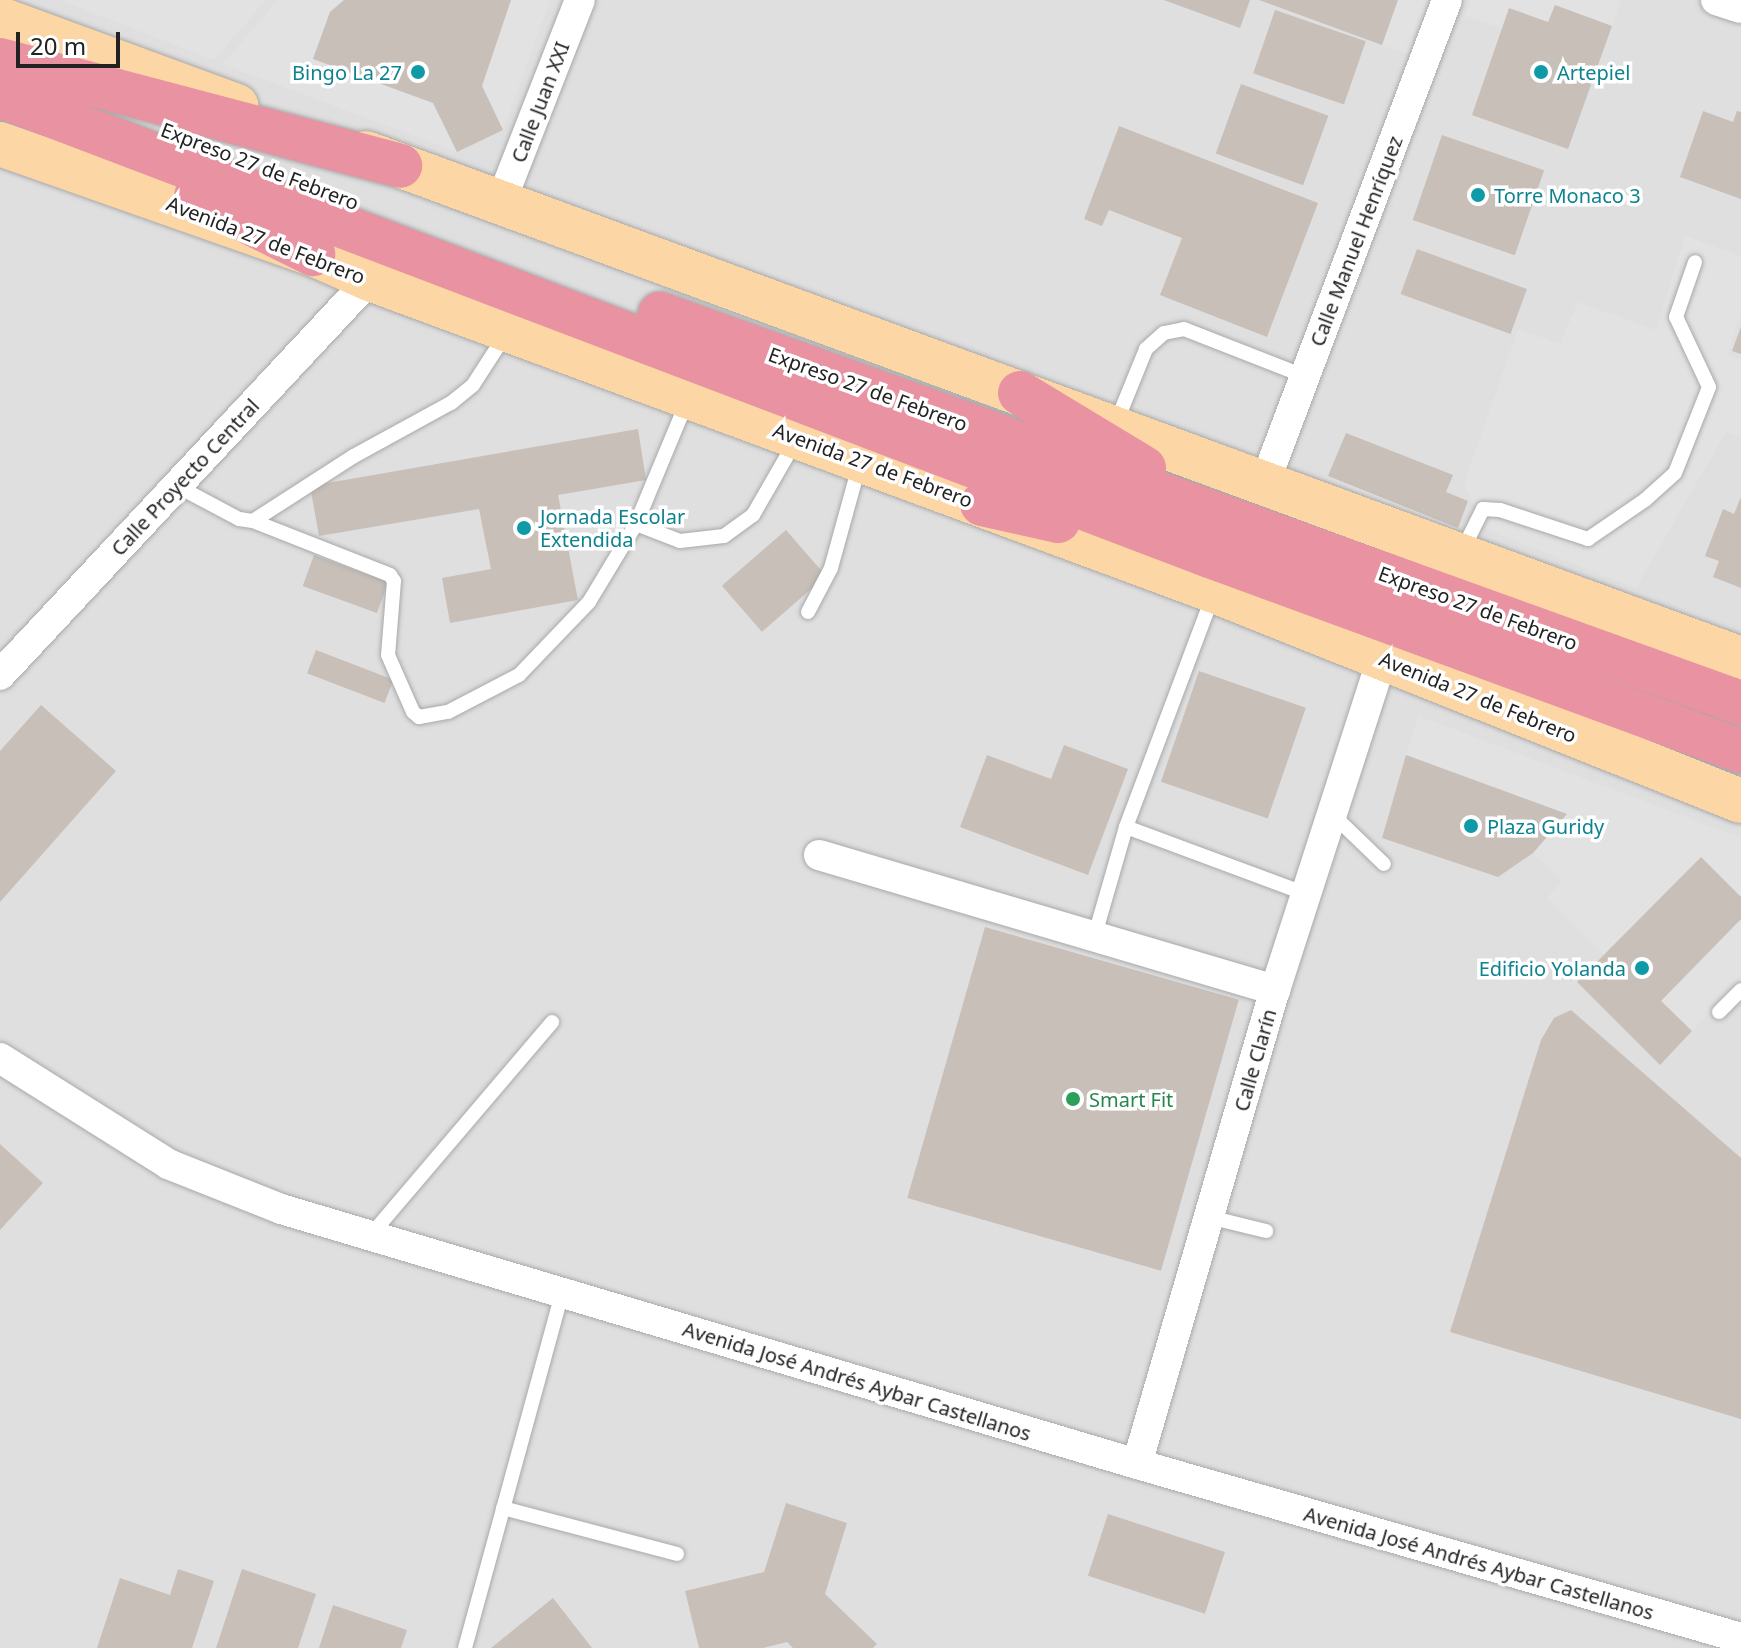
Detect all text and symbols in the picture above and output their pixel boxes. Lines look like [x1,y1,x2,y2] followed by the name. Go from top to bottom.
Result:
[20,16,124,66] scale bar
[30,29,86,62] text: 20 m
[506,38,574,166] street label: Calle Juan XXI
[292,60,402,84] place label: Bingo La 27
[1557,60,1630,84] place label: Artepiel
[409,63,427,81] marker: Bingo La 27
[1532,63,1550,81] marker: Artepiel
[158,117,362,215] street label: Expreso 27 de Febrero
[1305,132,1407,350] street label: Calle Manuel Henríquez
[1494,183,1641,207] place label: Torre Monaco 3
[1469,186,1487,204] marker: Torre Monaco 3
[163,191,369,289] street label: Avenida 27 de Febrero
[765,342,971,436] street label: Expreso 27 de Febrero
[106,394,264,560] street label: Calle Proyecto Central
[770,418,976,512] street label: Avenida 27 de Febrero
[540,504,685,551] place label: Jornada Escolar Extendida
[515,519,533,537] marker: Jornada Escolar Extendida
[1375,561,1581,655] street label: Expreso 27 de Febrero
[1376,646,1580,748] street label: Avenida 27 de Febrero
[1487,814,1604,838] place label: Plaza Guridy
[1462,817,1480,835] marker: Plaza Guridy
[1479,956,1626,980] place label: Edificio Yolanda
[1633,959,1651,977] marker: Edificio Yolanda
[1229,1006,1281,1114] street label: Calle Clarín
[1089,1087,1173,1111] place label: Smart Fit
[1064,1090,1082,1108] marker: Smart Fit
[680,1316,1034,1446] street label: Avenida José Andrés Aybar Castellanos
[1301,1501,1657,1625] street label: Avenida José Andrés Aybar Castellanos

